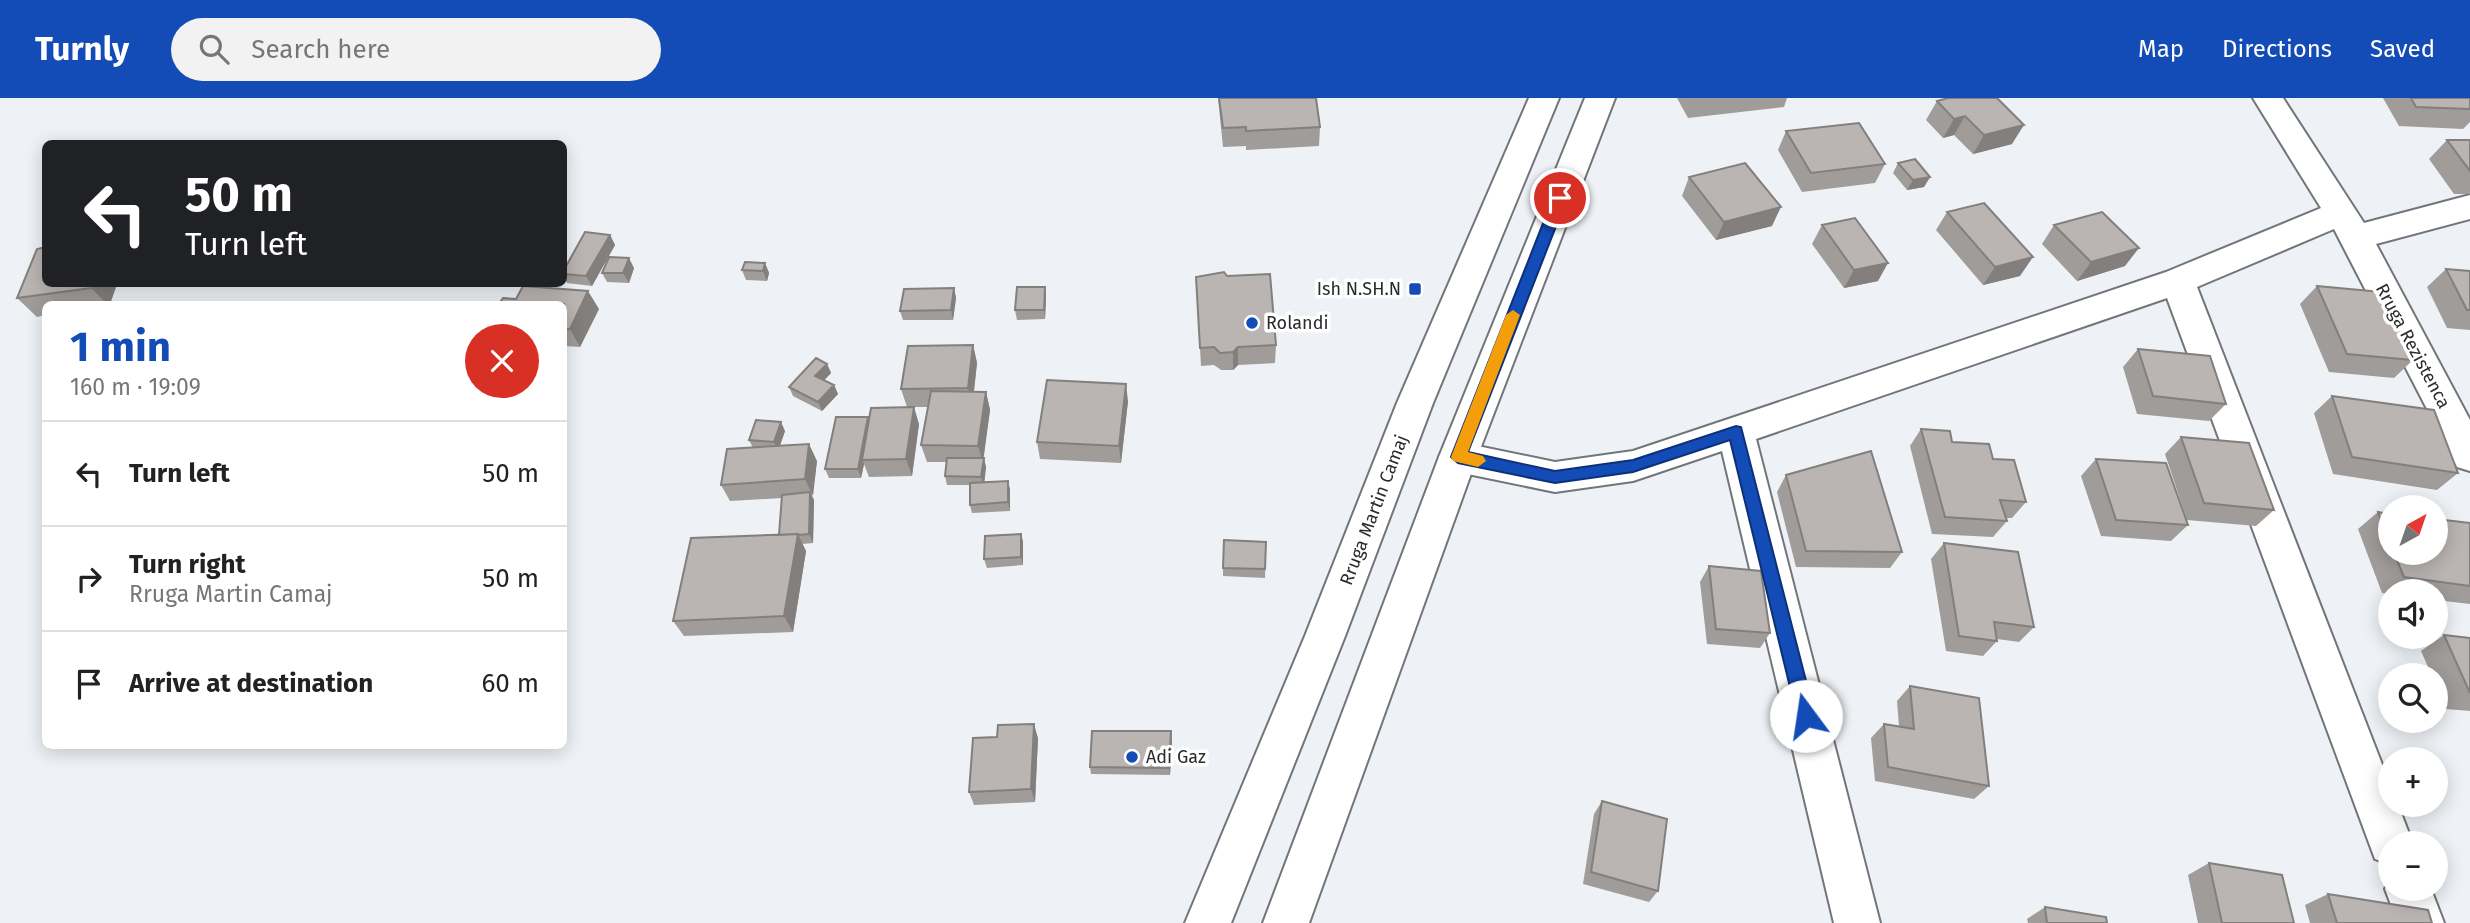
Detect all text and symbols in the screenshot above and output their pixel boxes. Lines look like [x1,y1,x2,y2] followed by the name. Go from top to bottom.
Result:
[171,18,661,81] search box
[35,29,129,69] text: Turnly
[195,30,233,68] icon: search
[251,34,390,65] text: Search here
[2138,35,2184,63] text: Map
[2222,35,2332,63] text: Directions
[2370,35,2435,63] text: Saved
[185,165,293,224] text: 50 m
[70,168,161,259] icon: left
[1530,168,1590,228] pin
[1541,179,1579,217] icon: arrive
[185,225,307,263] text: Turn left
[1317,278,1401,300] place label: Ish N.SH.N
[2371,280,2455,412] street label: Rruga Rezistenca
[1407,281,1423,297] marker: Ish N.SH.N
[1266,312,1329,334] place label: Rolandi
[1244,315,1260,331] marker: Rolandi
[70,322,171,372] text: 1 min
[465,324,539,398] button: close
[70,373,201,401] text: 160 m · 19:09
[1335,432,1413,588] street label: Rruga Martin Camaj
[70,455,108,493] icon: left
[129,458,230,489] text: Turn left
[482,458,539,489] text: 50 m
[2378,495,2448,565] north arrow
[2378,495,2448,901] map controls
[129,549,246,580] text: Turn right
[70,560,108,598] icon: right
[482,563,539,594] text: 50 m
[2378,579,2448,649] button: sound
[129,580,333,608] text: Rruga Martin Camaj
[2378,663,2448,733] button: search
[70,665,108,703] icon: arrive
[129,668,373,699] text: Arrive at destination
[481,668,539,699] text: 60 m
[1769,679,1843,753] position arrow
[1146,746,1206,768] place label: Adi Gaz
[2378,747,2448,817] button: +
[1124,749,1140,765] marker: Adi Gaz
[2378,831,2448,901] button: −

